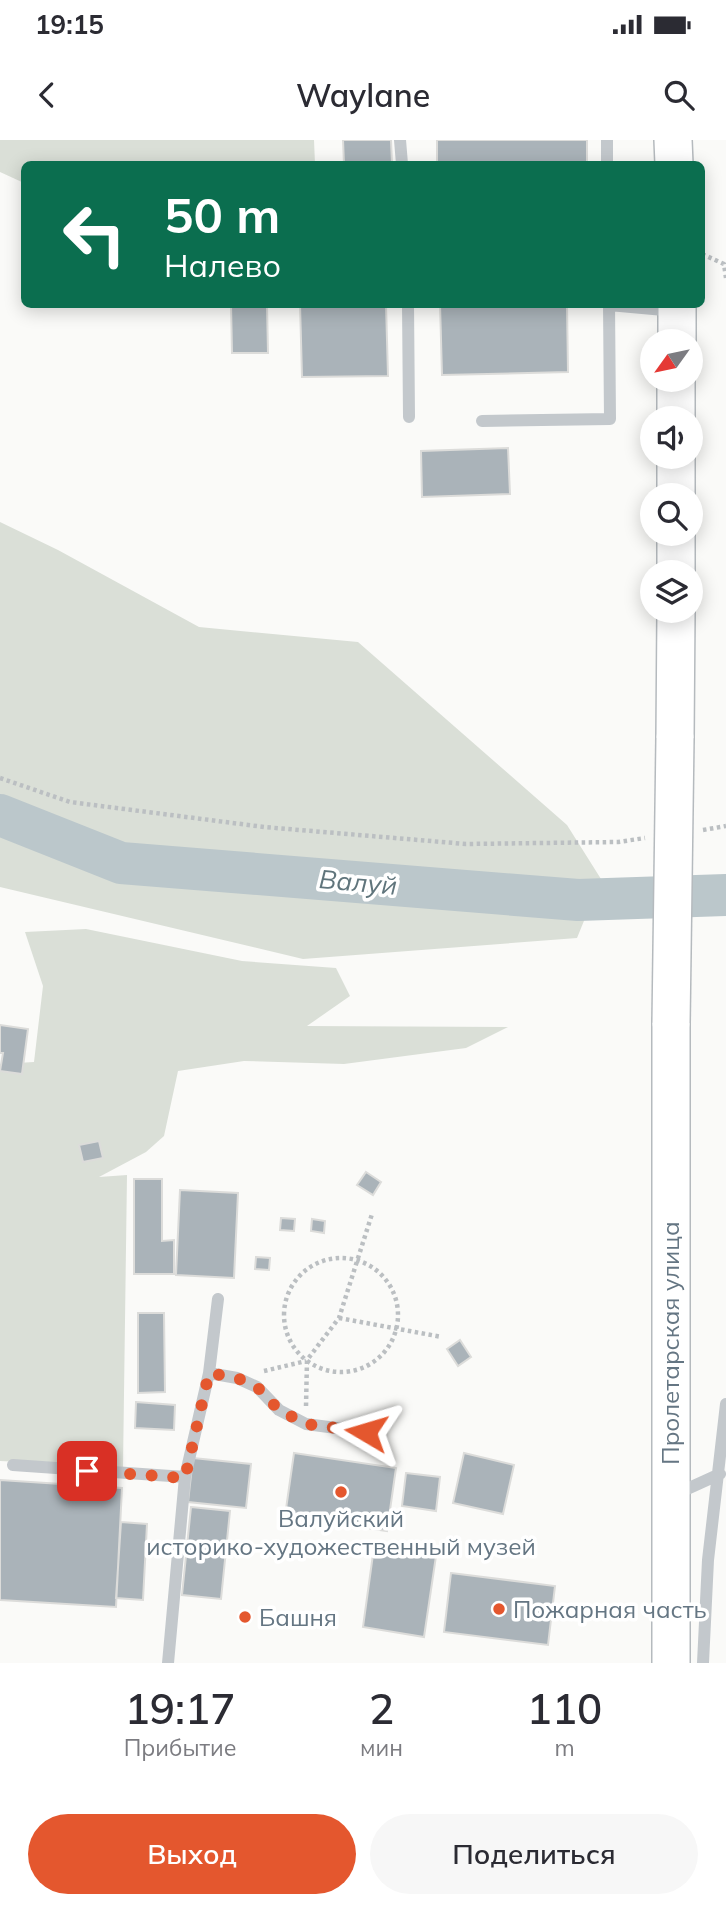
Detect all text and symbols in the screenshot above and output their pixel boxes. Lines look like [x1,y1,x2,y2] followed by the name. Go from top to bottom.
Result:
[35,8,104,41] text: 19:15
[296,75,430,115] text: Waylane
[28,76,66,114] icon: back
[660,76,698,114] icon: search
[164,184,280,245] text: 50 m
[49,189,140,280] icon: left
[164,245,281,285] text: Налево
[640,329,704,392] north arrow
[640,329,703,623] map controls
[640,406,703,469] button: sound
[640,483,703,546] button: search
[640,560,703,623] button: layers
[318,862,398,902] water label: Валуй
[655,1221,685,1465] street label: Пролетарская улица
[329,1395,403,1469] position arrow
[57,1441,117,1501] pin
[68,1452,106,1490] icon: arrive
[333,1484,349,1500] marker: Валуйский историко-художественный музей
[146,1503,536,1561] place label: Валуйский историко-художественный музей
[513,1594,707,1624] place label: Пожарная часть
[491,1601,507,1617] marker: Пожарная часть
[259,1602,337,1632] place label: Башня
[237,1609,253,1625] marker: Башня
[125,1682,235,1735] text: 19:17
[369,1682,394,1735] text: 2
[527,1682,602,1735] text: 110
[124,1733,236,1762] text: Прибытие
[360,1733,403,1762] text: мин
[554,1733,575,1762] text: m
[28,1814,356,1894] button: Выход
[370,1814,698,1894] button: Поделиться

